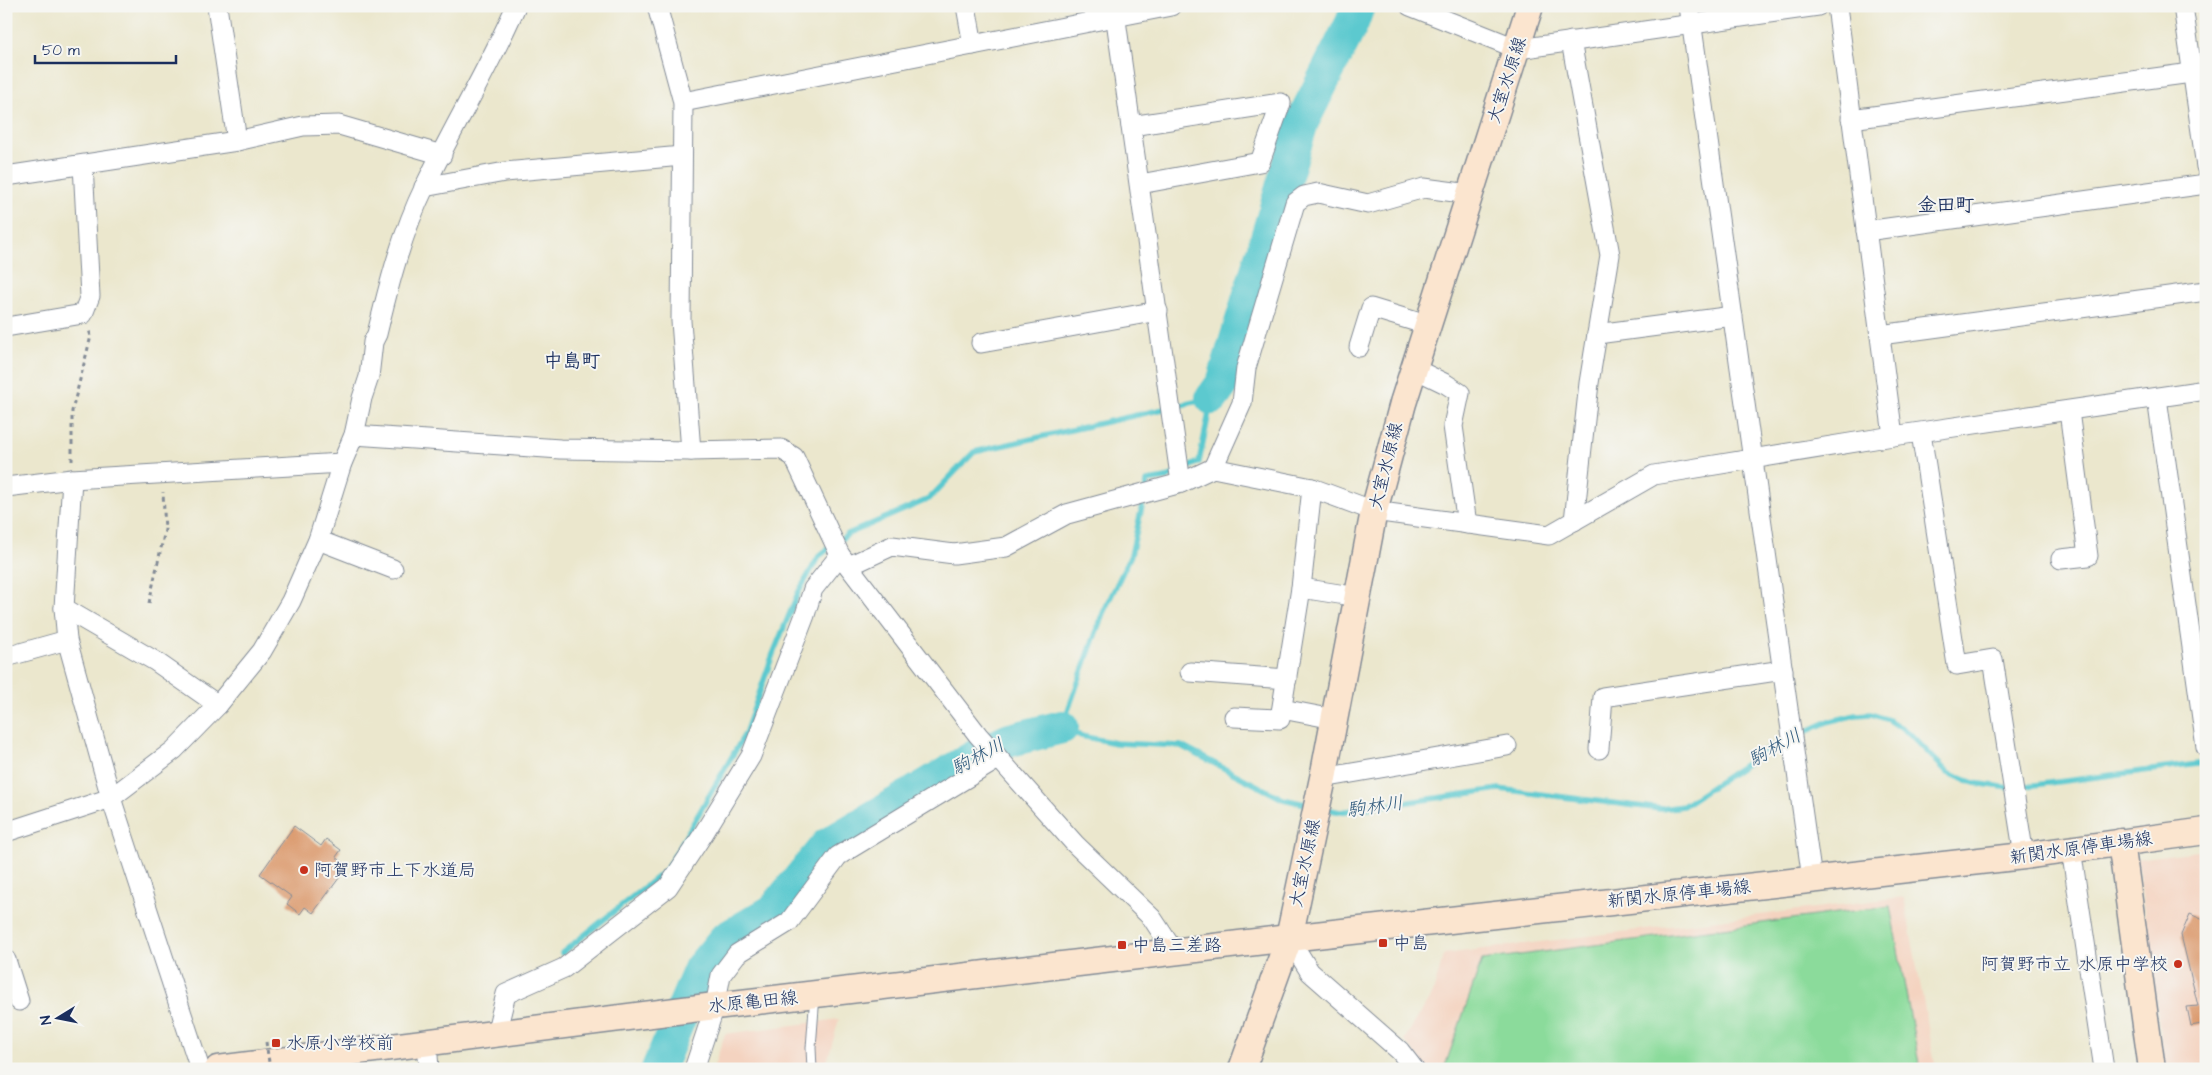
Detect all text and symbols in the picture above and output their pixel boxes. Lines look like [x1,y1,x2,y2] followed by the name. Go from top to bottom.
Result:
[35,32,176,64] scale bar
[1481,33,1533,127] street label: 大室水原線
[42,40,80,61] text: 50 m
[1917,192,1975,219] district label: 金田町
[543,348,601,375] district label: 中島町
[1363,419,1409,513] street label: 大室水原線
[1744,722,1806,774] water label: 駒林川
[946,732,1010,782] water label: 駒林川
[1345,790,1405,824] water label: 駒林川
[1283,816,1327,910] street label: 大室水原線
[2008,826,2154,870] street label: 新関水原停車場線
[314,858,476,883] place label: 阿賀野市上下水道局
[298,864,310,876] marker: 阿賀野市上下水道局
[1606,874,1752,914] street label: 新関水原停車場線
[1393,931,1429,956] place label: 中島
[1132,933,1222,958] place label: 中島三差路
[1377,937,1389,949] marker: 中島
[1116,939,1128,951] marker: 中島三差路
[1981,952,2168,977] place label: 阿賀野市立 水原中学校
[2172,958,2184,970] marker: 阿賀野市立 水原中学校
[707,985,799,1019] street label: 水原亀田線
[32,992,82,1042] north arrow
[36,1014,57,1026] text: N
[286,1031,394,1056] place label: 水原小学校前
[270,1037,282,1049] marker: 水原小学校前

